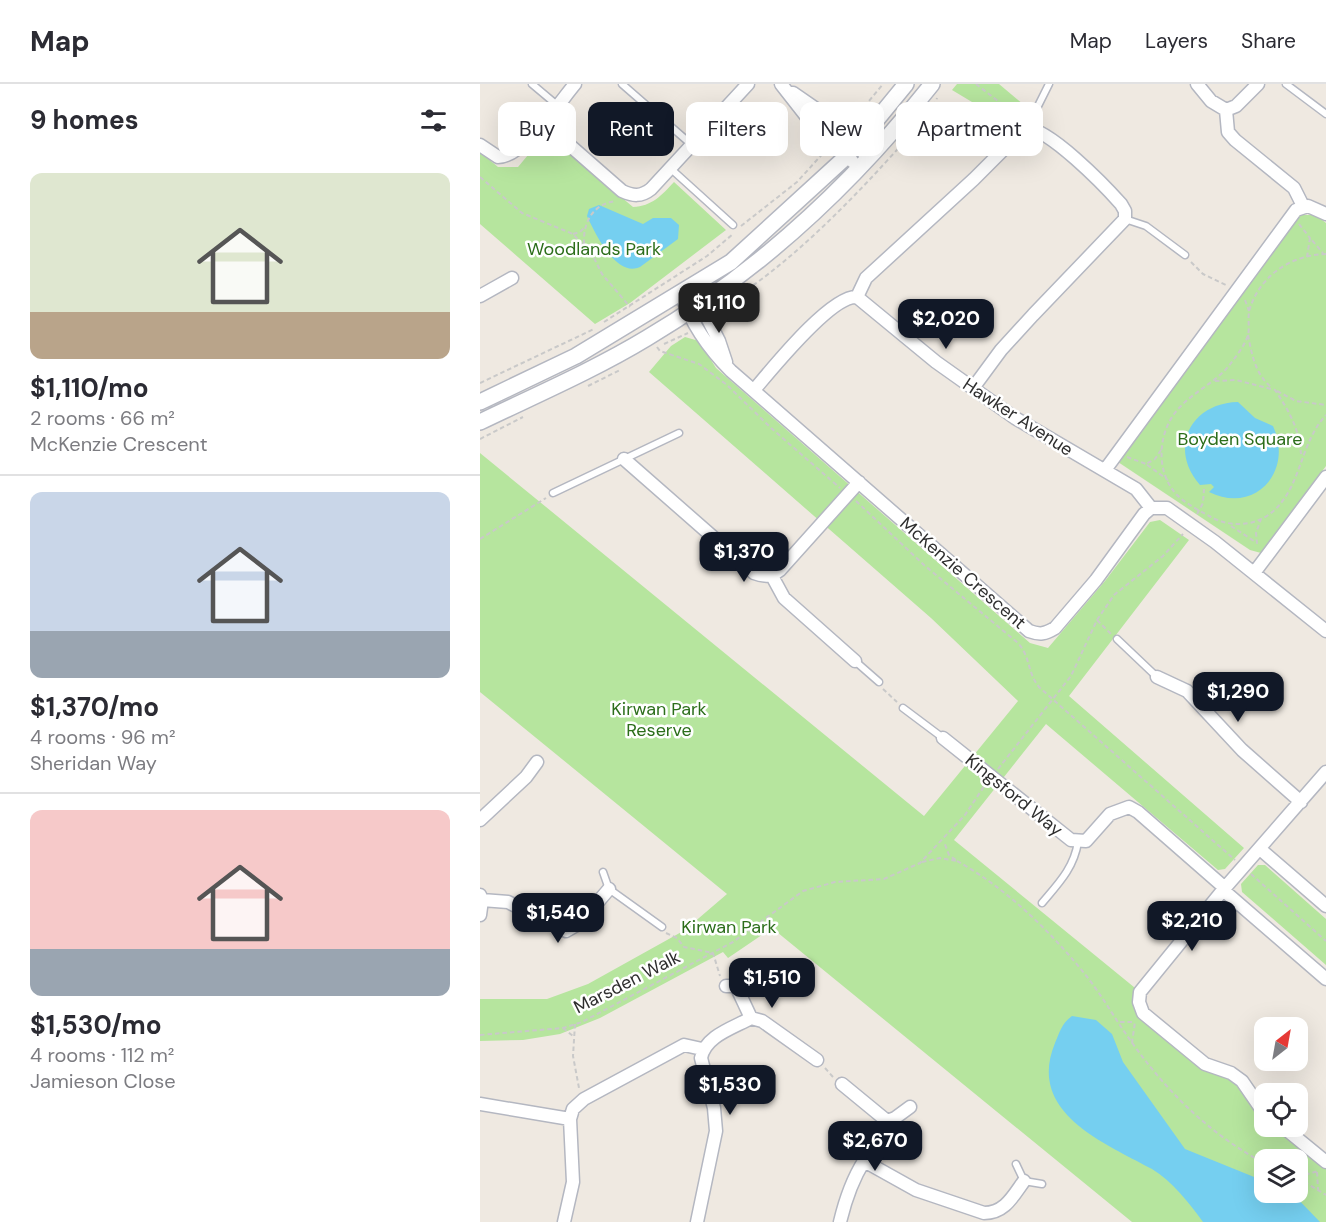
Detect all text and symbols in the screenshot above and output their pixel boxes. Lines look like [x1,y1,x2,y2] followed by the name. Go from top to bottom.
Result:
[30,23,90,60] text: Map
[1070,27,1112,55] text: Map
[1145,27,1208,55] text: Layers
[1241,27,1296,55] text: Share
[498,102,576,156] chip: Buy
[588,102,674,156] chip: Rent
[686,102,788,156] chip: Filters
[800,102,884,156] chip: New
[896,102,1043,156] chip: Apartment
[30,103,139,137] text: 9 homes
[417,104,450,137] icon: filters
[186,212,294,320] icon: home
[527,237,661,261] park label: Woodlands Park
[670,283,768,334] pin: $1,110
[693,289,745,315] text: $1,110
[897,299,995,350] pin: $2,020
[912,305,980,331] text: $2,020
[30,371,149,405] text: $1,110/mo
[958,372,1078,462] street label: Hawker Avenue
[30,405,175,431] text: 2 rooms · 66 m²
[1178,427,1302,451] park label: Boyden Square
[30,431,208,457] text: McKenzie Crescent
[895,511,1031,635] street label: McKenzie Crescent
[186,531,294,639] icon: home
[695,532,793,583] pin: $1,370
[714,538,774,564] text: $1,370
[1189,672,1287,723] pin: $1,290
[1207,678,1269,704] text: $1,290
[30,690,159,724] text: $1,370/mo
[611,697,707,742] park label: Kirwan Park Reserve
[30,724,176,750] text: 4 rooms · 96 m²
[960,748,1068,842] street label: Kingsford Way
[30,750,157,776] text: Sheridan Way
[186,849,294,957] icon: home
[509,893,607,944] pin: $1,540
[526,899,590,925] text: $1,540
[1143,901,1241,952] pin: $2,210
[1161,907,1223,933] text: $2,210
[681,915,777,939] park label: Kirwan Park
[570,945,684,1019] street label: Marsden Walk
[723,958,821,1009] pin: $1,510
[743,964,801,990] text: $1,510
[30,1008,162,1042] text: $1,530/mo
[1254,1017,1308,1071] north arrow
[1254,1017,1308,1203] map controls
[30,1042,174,1068] text: 4 rooms · 112 m²
[681,1065,779,1116] pin: $1,530
[30,1068,176,1094] text: Jamieson Close
[699,1071,761,1097] text: $1,530
[1254,1083,1308,1137] button: locate
[826,1121,924,1172] pin: $2,670
[842,1127,908,1153] text: $2,670
[1254,1149,1308,1203] button: layers

